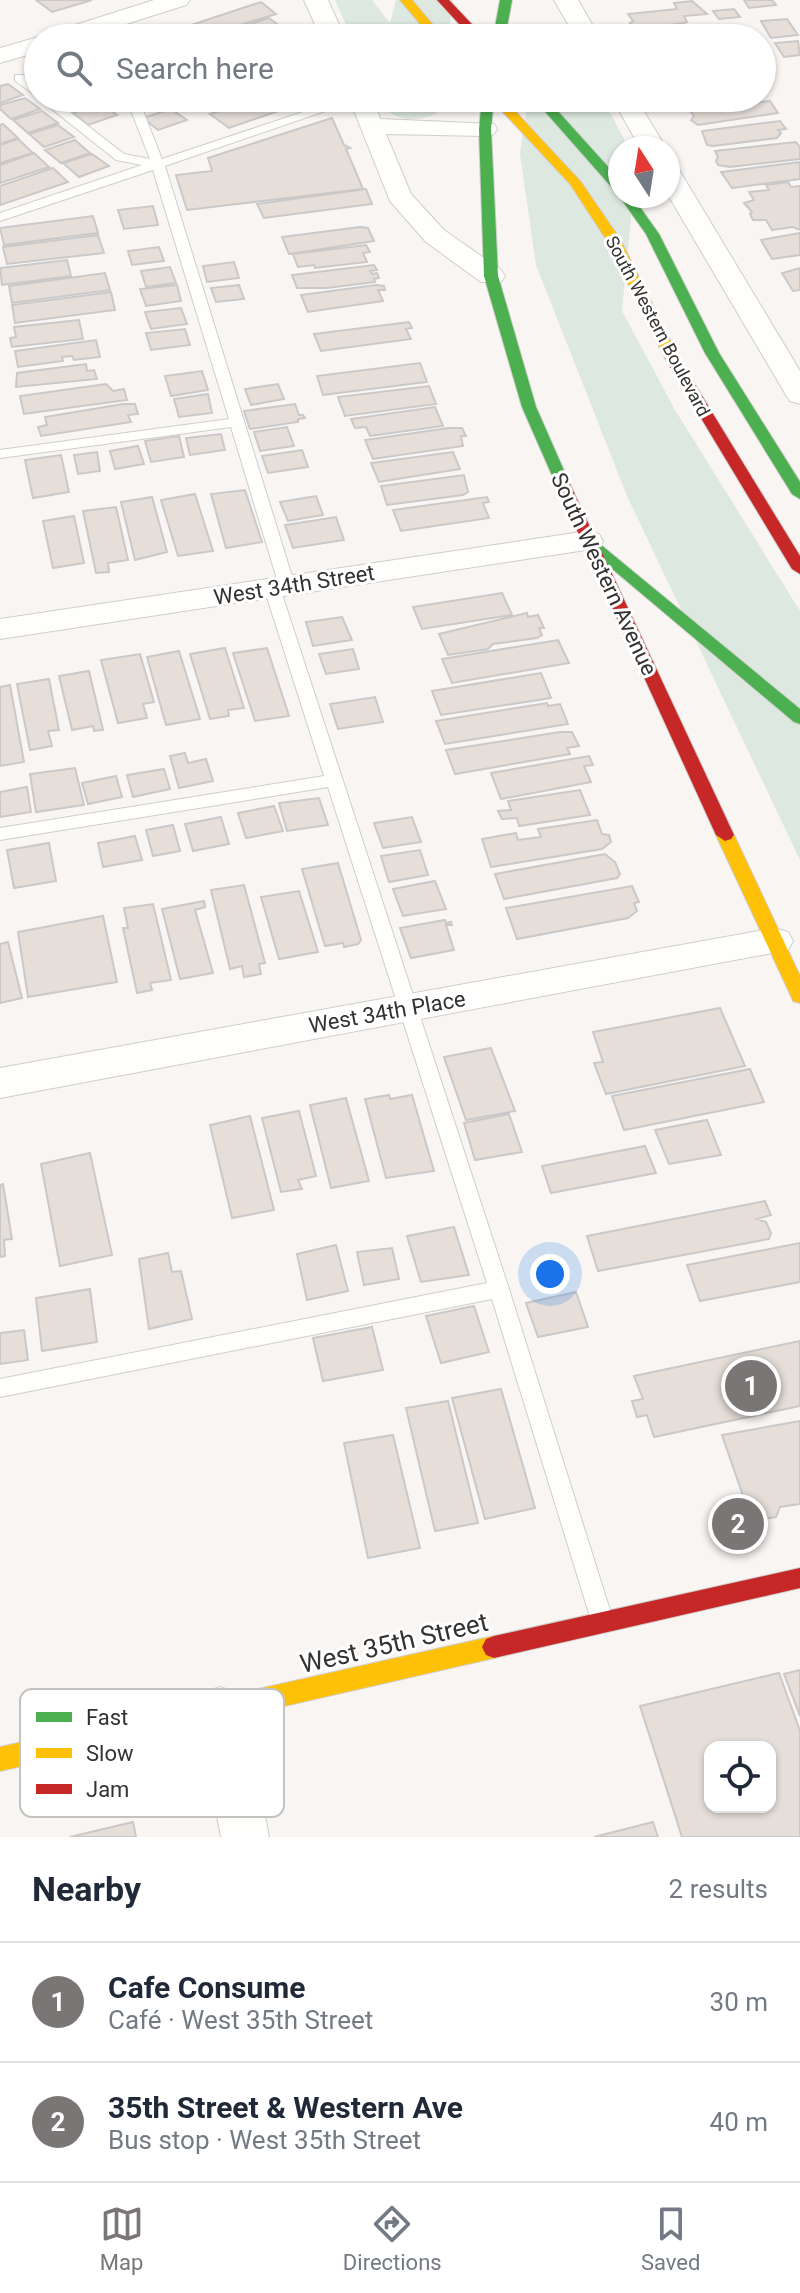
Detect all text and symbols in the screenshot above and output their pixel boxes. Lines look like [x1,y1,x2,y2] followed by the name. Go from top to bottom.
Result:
[24,24,776,112] search box
[52,46,96,90] icon: search
[116,51,274,86] text: Search here
[608,136,680,208] north arrow
[601,232,715,420] street label: South Western Boulevard
[546,469,662,679] street label: South Western Avenue
[212,560,376,610] street label: West 34th Street
[307,986,467,1038] street label: West 34th Place
[530,1254,570,1294] your location
[725,1356,777,1416] pin: 1
[712,1494,764,1554] pin: 2
[297,1607,491,1679] street label: West 35th Street
[20,1689,284,1817] legend
[86,1705,128,1730] text: Fast
[86,1741,134,1766] text: Slow
[704,1741,776,1813] map controls
[704,1741,776,1813] button: locate
[86,1777,129,1802] text: Jam
[32,1869,141,1909] text: Nearby
[669,1874,768,1904] text: 2 results
[108,1970,306,2005] text: Cafe Consume
[51,1987,65,2017] text: 1
[710,1987,768,2017] text: 30 m
[108,2005,373,2035] text: Café · West 35th Street
[108,2090,463,2125] text: 35th Street & Western Ave
[51,2107,65,2137] text: 2
[710,2107,768,2137] text: 40 m
[108,2125,421,2155] text: Bus stop · West 35th Street
[100,2202,144,2275] tab: Map
[343,2202,442,2275] tab: Directions
[641,2202,700,2275] tab: Saved

